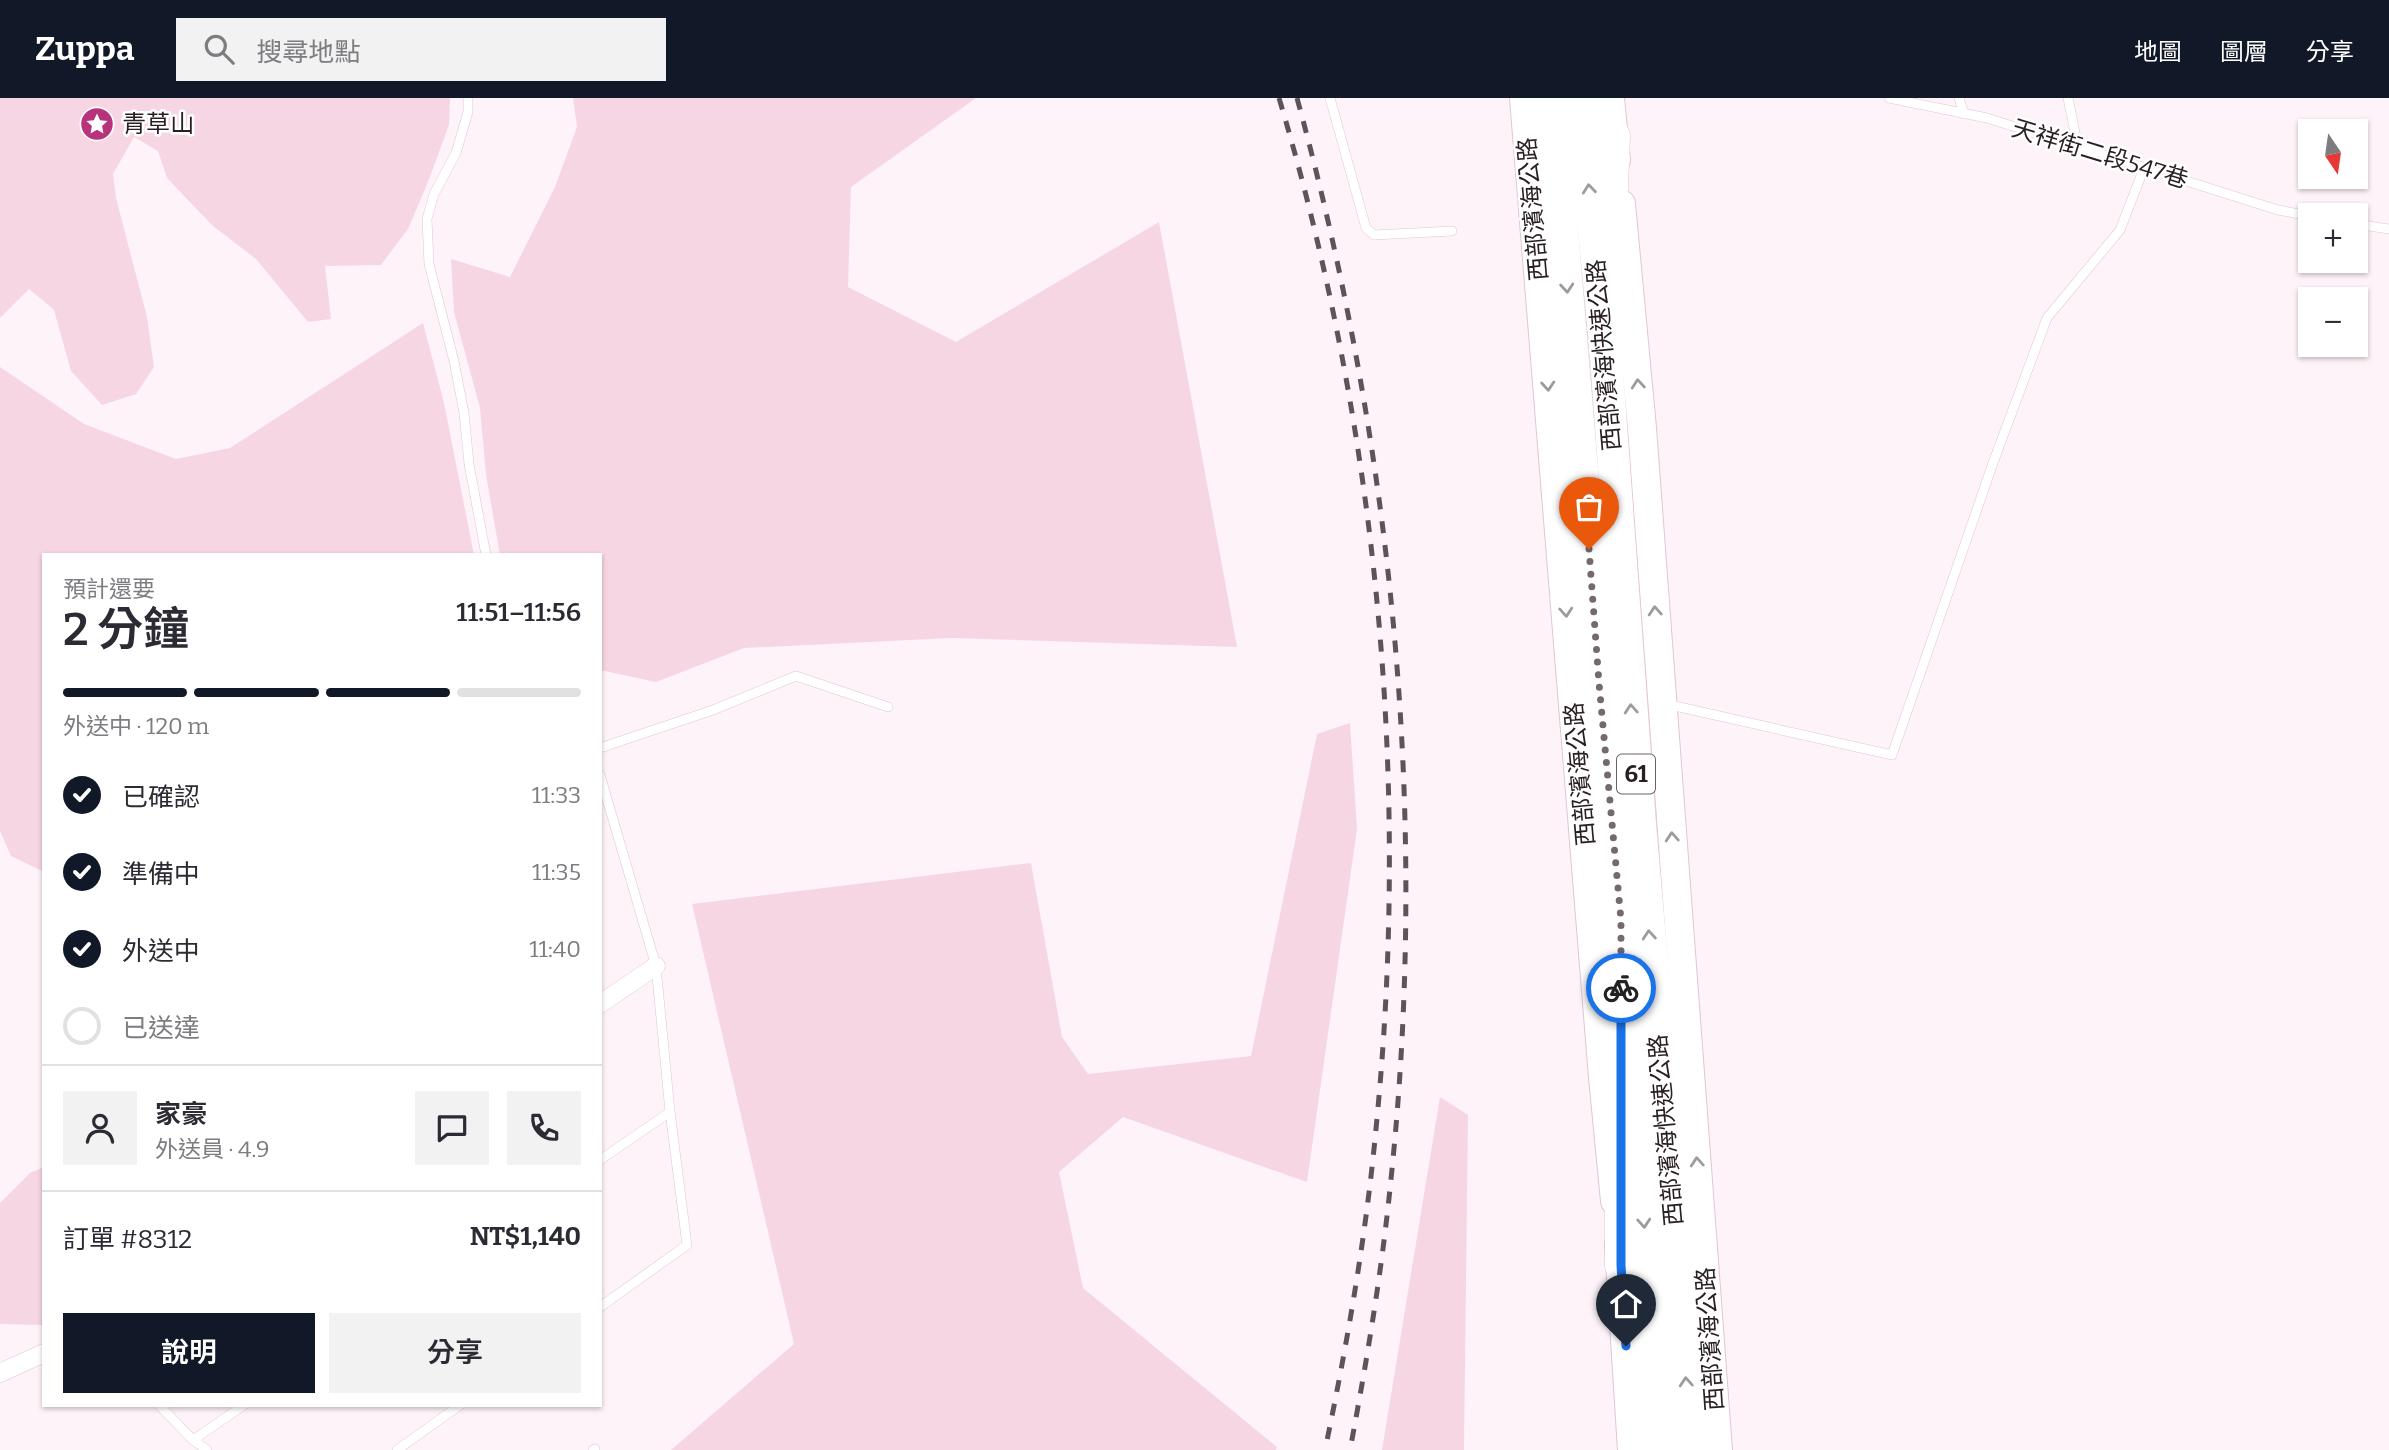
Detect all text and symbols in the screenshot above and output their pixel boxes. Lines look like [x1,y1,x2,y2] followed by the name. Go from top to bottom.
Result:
[176,18,666,81] search box
[35,29,134,69] text: Zuppa
[200,30,238,68] icon: search
[256,37,360,68] text: 搜尋地點
[2134,38,2182,66] text: 地圖
[2220,38,2268,66] text: 圖層
[2306,38,2354,66] text: 分享
[78,105,116,143] place icon: 青草山
[122,110,194,138] place label: 青草山
[2009,114,2191,194] street label: 天祥街二段547巷
[2298,119,2368,189] north arrow
[2298,119,2368,357] map controls
[1513,136,1553,282] street label: 西部濱海公路
[1581,183,1596,195] one-way arrow
[2298,203,2368,273] button: +
[1582,258,1626,452] street label: 西部濱海快速公路
[1560,282,1575,294] one-way arrow
[2298,287,2368,357] button: −
[1631,378,1646,389] one-way arrow
[1540,381,1555,392] one-way arrow
[1559,477,1619,549] pin
[1570,488,1608,526] icon: bag
[63,575,155,603] text: 預計還要
[456,597,581,628] text: 11:51–11:56
[63,602,189,657] text: 2 分鐘
[1648,605,1663,616] one-way arrow
[1558,607,1573,618] one-way arrow
[1560,701,1600,847] street label: 西部濱海公路
[1624,703,1639,714] one-way arrow
[63,712,209,740] text: 外送中 · 120 m
[1617,754,1655,794] road number: 61
[63,776,101,814] icon: check
[532,781,581,809] text: 11:33
[122,782,200,813] text: 已確認
[1665,832,1680,843] one-way arrow
[63,853,101,891] icon: check
[532,858,581,886] text: 11:35
[122,859,200,890] text: 準備中
[63,930,101,968] icon: check
[1642,930,1657,941] one-way arrow
[529,935,581,963] text: 11:40
[122,936,200,967] text: 外送中
[1586,953,1656,1023] courier
[1602,969,1640,1007] icon: bike
[122,1013,200,1044] text: 已送達
[1644,1033,1688,1227] street label: 西部濱海快速公路
[63,1091,137,1165] button: person
[415,1091,489,1165] button: chat
[507,1091,581,1165] button: phone
[155,1099,207,1130] text: 家豪
[155,1135,269,1163] text: 外送員 · 4.9
[1690,1156,1705,1167] one-way arrow
[1636,1218,1651,1229] one-way arrow
[470,1221,581,1252] text: NT$1,140
[63,1224,192,1255] text: 訂單 #8312
[1691,1266,1729,1412] street label: 西部濱海公路
[1596,1274,1656,1346] pin
[1607,1285,1645,1323] icon: home
[63,1313,315,1393] button: 說明
[329,1313,581,1393] button: 分享
[1679,1376,1694,1387] one-way arrow

